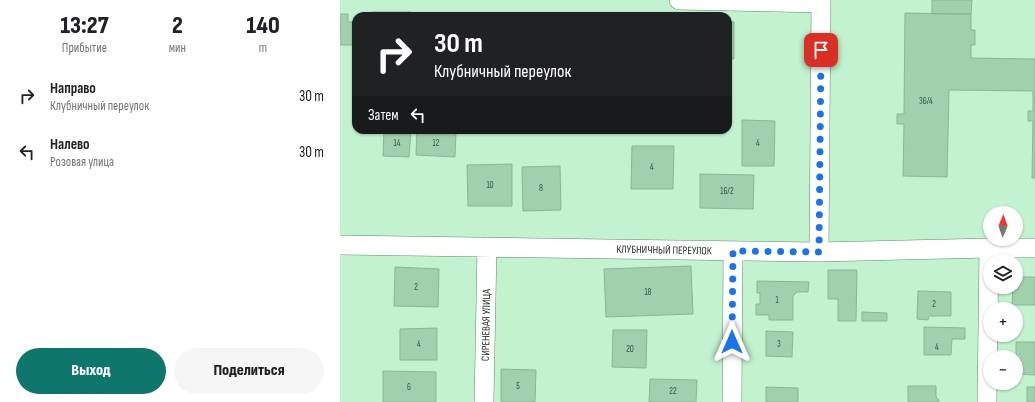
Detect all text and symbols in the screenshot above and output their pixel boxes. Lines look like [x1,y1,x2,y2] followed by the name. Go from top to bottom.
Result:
[60,11,109,40] text: 13:27
[172,11,183,40] text: 2
[246,11,280,40] text: 140
[434,27,483,60] text: 30 m
[368,28,420,80] icon: right
[804,33,838,67] pin
[810,39,832,61] icon: arrive
[62,40,107,56] text: Прибытие
[169,40,186,56] text: мин
[259,40,267,56] text: m
[434,61,571,82] text: Клубничный переулок
[50,79,96,98] text: Направо
[16,85,38,107] icon: right
[299,87,324,106] text: 30 m
[919,96,933,107] house number: 36/4
[50,98,149,114] text: Клубничный переулок
[407,104,429,126] icon: left
[368,106,399,125] text: Затем
[50,135,90,154] text: Налево
[394,138,401,149] house number: 14
[433,138,440,149] house number: 12
[756,138,760,149] house number: 4
[16,141,38,163] icon: left
[299,143,324,162] text: 30 m
[50,154,114,170] text: Розовая улица
[650,162,654,173] house number: 4
[486,180,494,191] house number: 10
[539,183,543,194] house number: 8
[720,186,734,197] house number: 16/2
[983,206,1023,246] north arrow
[983,206,1023,390] map controls
[616,242,712,257] street label: КЛУБНИЧНЫЙ ПЕРЕУЛОК
[983,254,1023,294] button: layers
[414,282,418,293] house number: 2
[644,287,652,298] house number: 18
[479,289,493,361] street label: СИРЕНЕВАЯ УЛИЦА
[775,295,779,306] house number: 1
[932,299,936,310] house number: 2
[983,302,1023,342] button: +
[711,321,753,363] position arrow
[417,339,421,350] house number: 4
[777,339,781,350] house number: 3
[935,342,939,353] house number: 4
[626,344,634,355] house number: 20
[16,348,166,394] button: Выход
[174,348,324,394] button: Поделиться
[983,350,1023,390] button: −
[516,381,520,392] house number: 5
[407,382,411,393] house number: 6
[669,386,677,397] house number: 22

